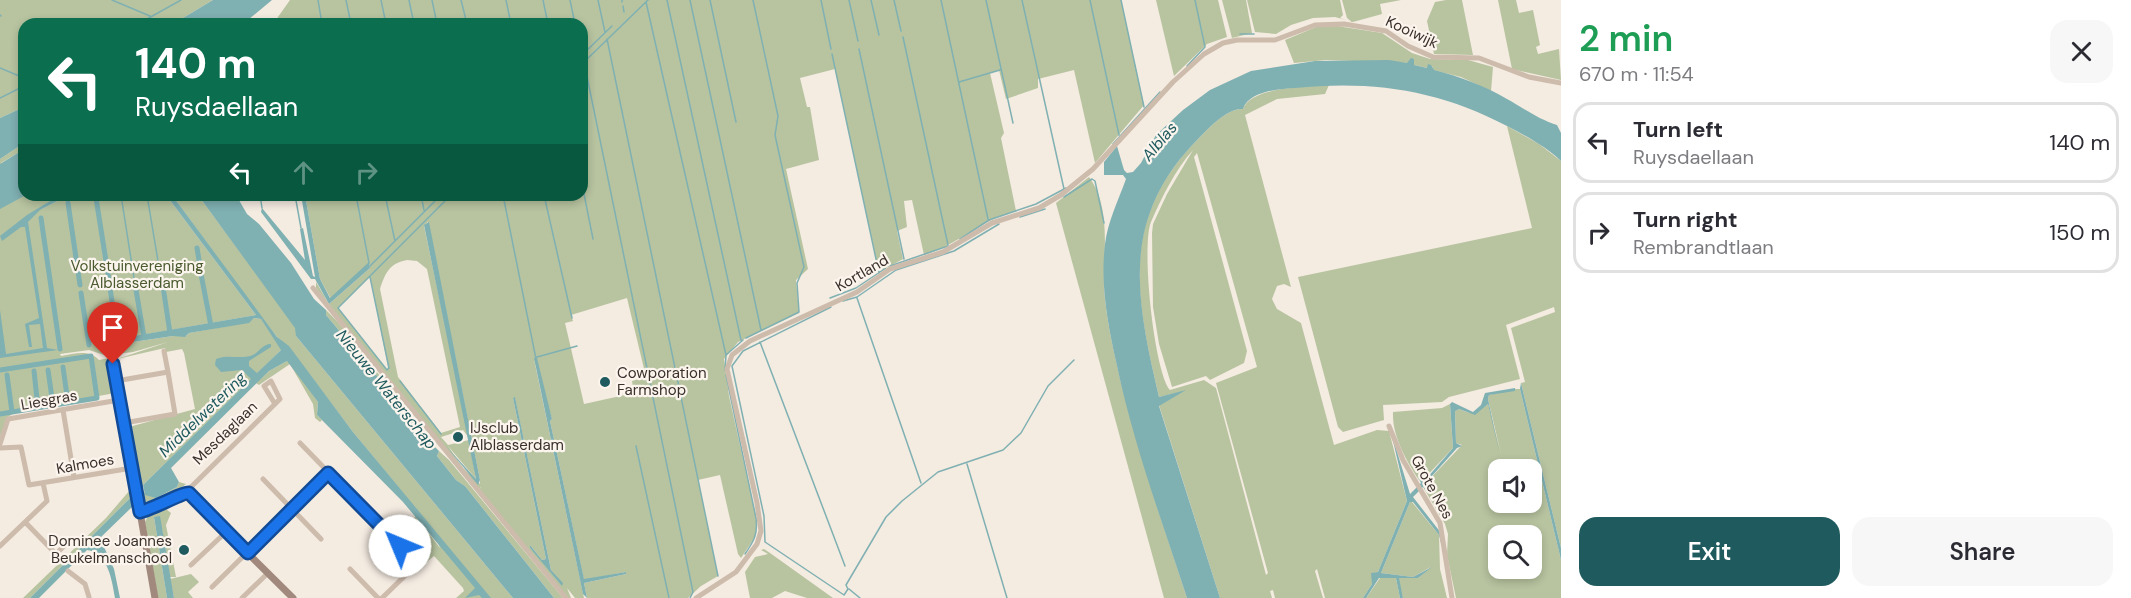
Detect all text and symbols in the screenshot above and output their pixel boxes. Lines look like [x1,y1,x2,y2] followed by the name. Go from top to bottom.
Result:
[1382,11,1442,53] street label: Kooiwijk
[1579,15,1673,62] text: 2 min
[2050,20,2113,83] button: close
[135,36,257,91] text: 140 m
[36,42,114,120] icon: left
[1579,61,1694,87] text: 670 m · 11:54
[135,89,298,124] text: Ruysdaellaan
[1633,115,1723,144] text: Turn left
[1136,117,1182,166] water label: Alblas
[1582,126,1615,159] icon: left
[2049,128,2110,157] text: 140 m
[1633,144,1754,170] text: Ruysdaellaan
[224,156,257,189] icon: left
[287,156,320,189] icon: ahead
[350,156,383,189] icon: right
[1633,205,1738,234] text: Turn right
[1582,216,1615,249] icon: right
[2049,218,2110,247] text: 150 m
[1633,234,1774,260] text: Rembrandtlaan
[832,250,892,296] street label: Kortland
[70,256,204,293] park label: Volkstuinvereniging Alblasserdam
[87,302,138,364] pin
[96,311,129,344] icon: arrive
[332,325,442,454] water label: Nieuwe Waterschap
[617,363,707,400] place label: Cowporation Farmshop
[154,366,251,462] water label: Middelwetering
[598,375,612,389] marker: Cowporation Farmshop
[19,385,79,415] street label: Liesgras
[188,397,262,469] street label: Mesdaglaan
[470,418,564,455] place label: IJsclub Alblasserdam
[451,430,465,444] marker: IJsclub Alblasserdam
[55,449,115,479] street label: Kalmoes
[1406,452,1458,522] street label: Grote Nes
[1488,459,1542,579] map controls
[1488,459,1542,513] button: sound
[368,514,432,578] position arrow
[1579,517,1840,586] button: Exit
[1852,517,2113,586] button: Share
[1488,525,1542,579] button: search
[48,531,172,568] place label: Dominee Joannes Beukelmanschool
[177,543,191,557] marker: Dominee Joannes Beukelmanschool

